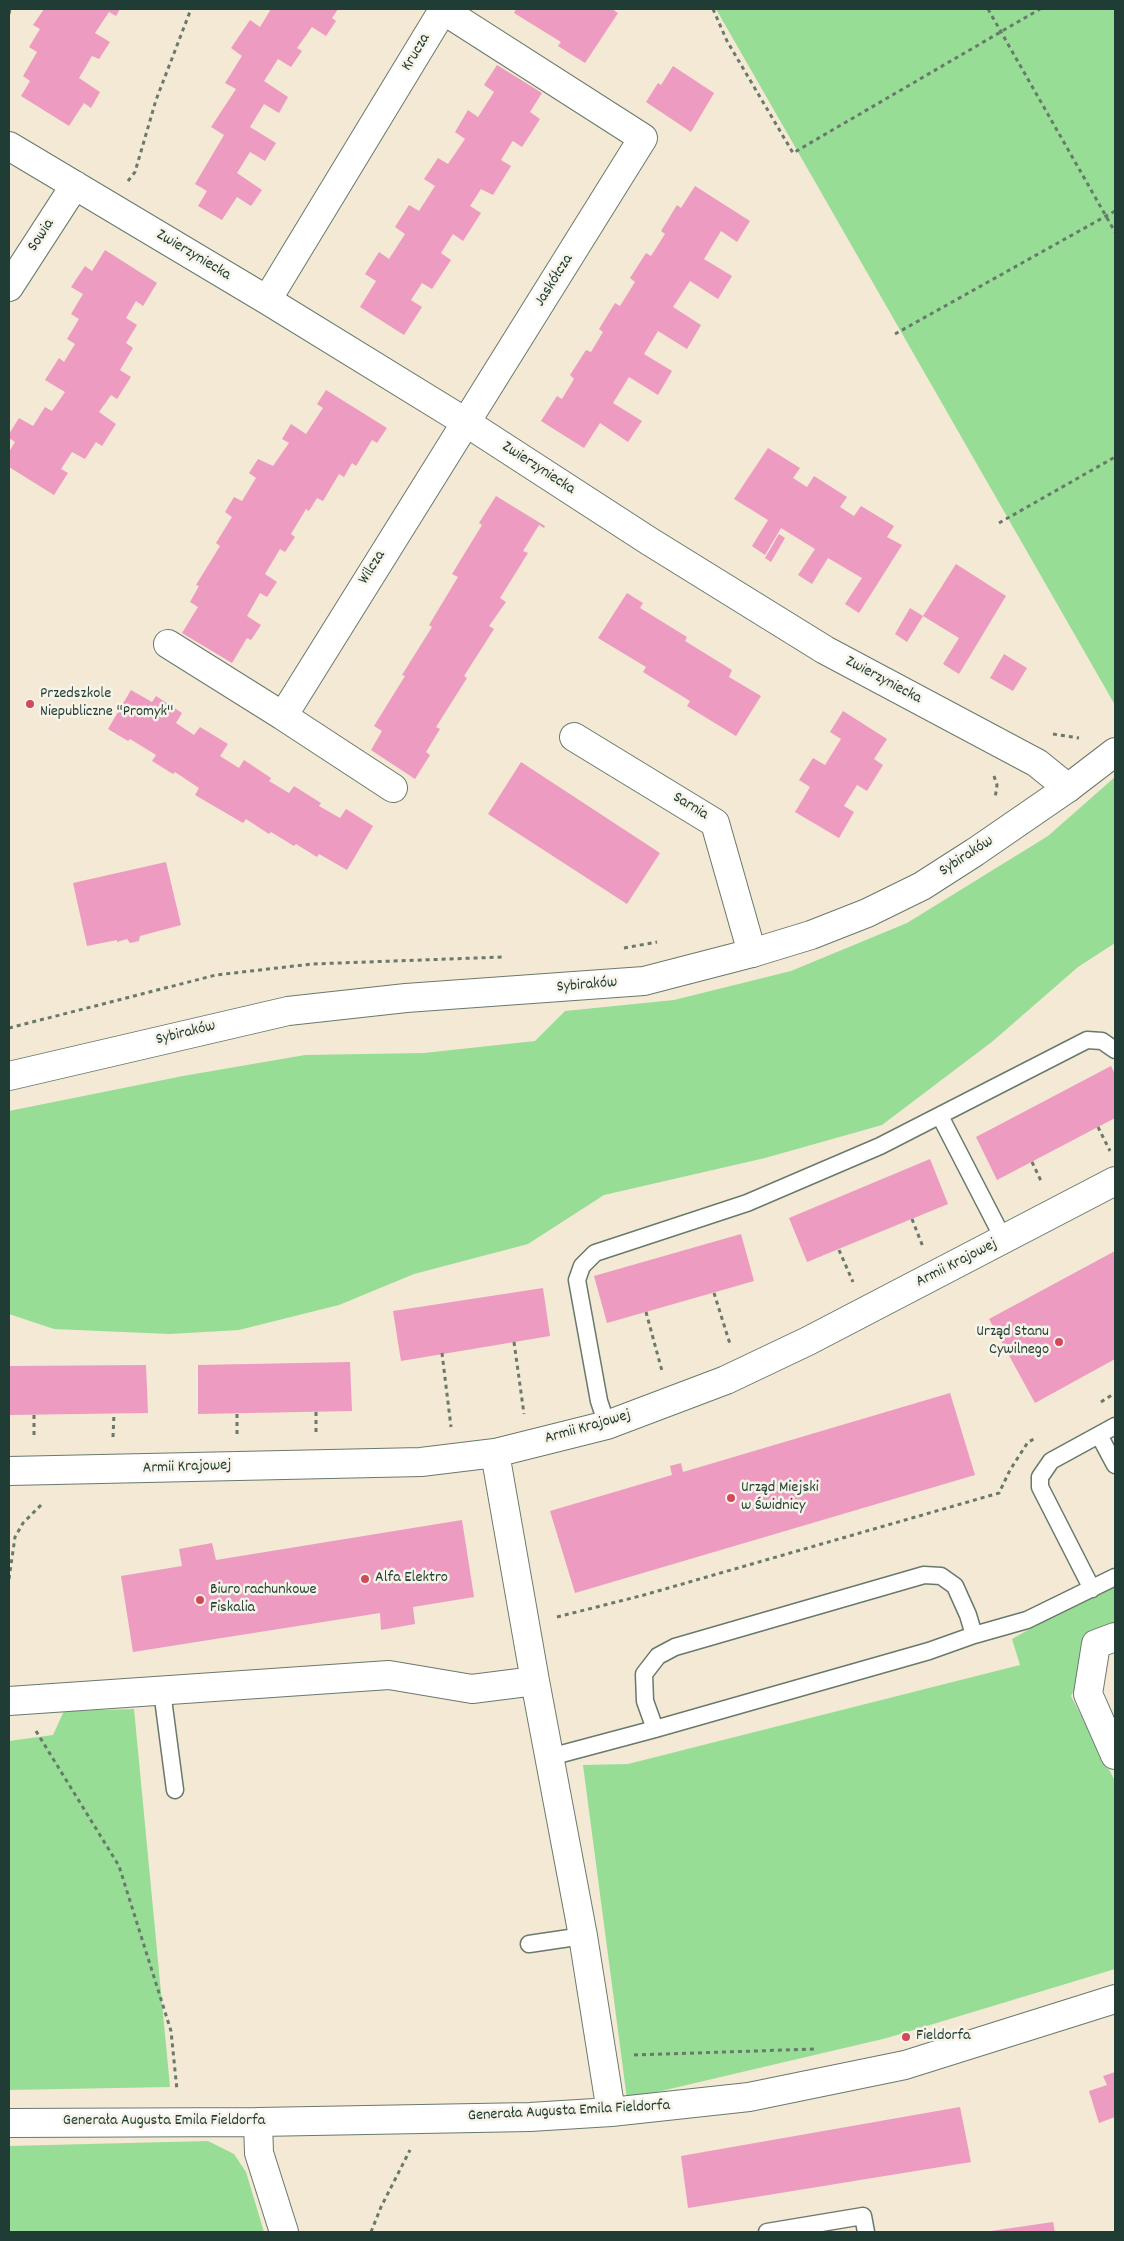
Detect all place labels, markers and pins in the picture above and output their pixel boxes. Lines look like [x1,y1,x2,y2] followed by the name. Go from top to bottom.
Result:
[40,685,173,723] place label: Przedszkole Niepubliczne ''Promyk''
[24,698,36,710] marker: Przedszkole Niepubliczne ''Promyk''
[976,1323,1049,1361] place label: Urząd Stanu Cywilnego
[1053,1336,1065,1348] marker: Urząd Stanu Cywilnego
[741,1479,819,1517] place label: Urząd Miejski w Świdnicy
[725,1492,737,1504] marker: Urząd Miejski w Świdnicy
[375,1569,448,1589] place label: Alfa Elektro
[359,1573,371,1585] marker: Alfa Elektro
[210,1581,317,1619] place label: Biuro rachunkowe Fiskalia
[194,1594,206,1606] marker: Biuro rachunkowe Fiskalia
[916,2027,971,2047] place label: Fieldorfa
[900,2031,912,2043] marker: Fieldorfa

